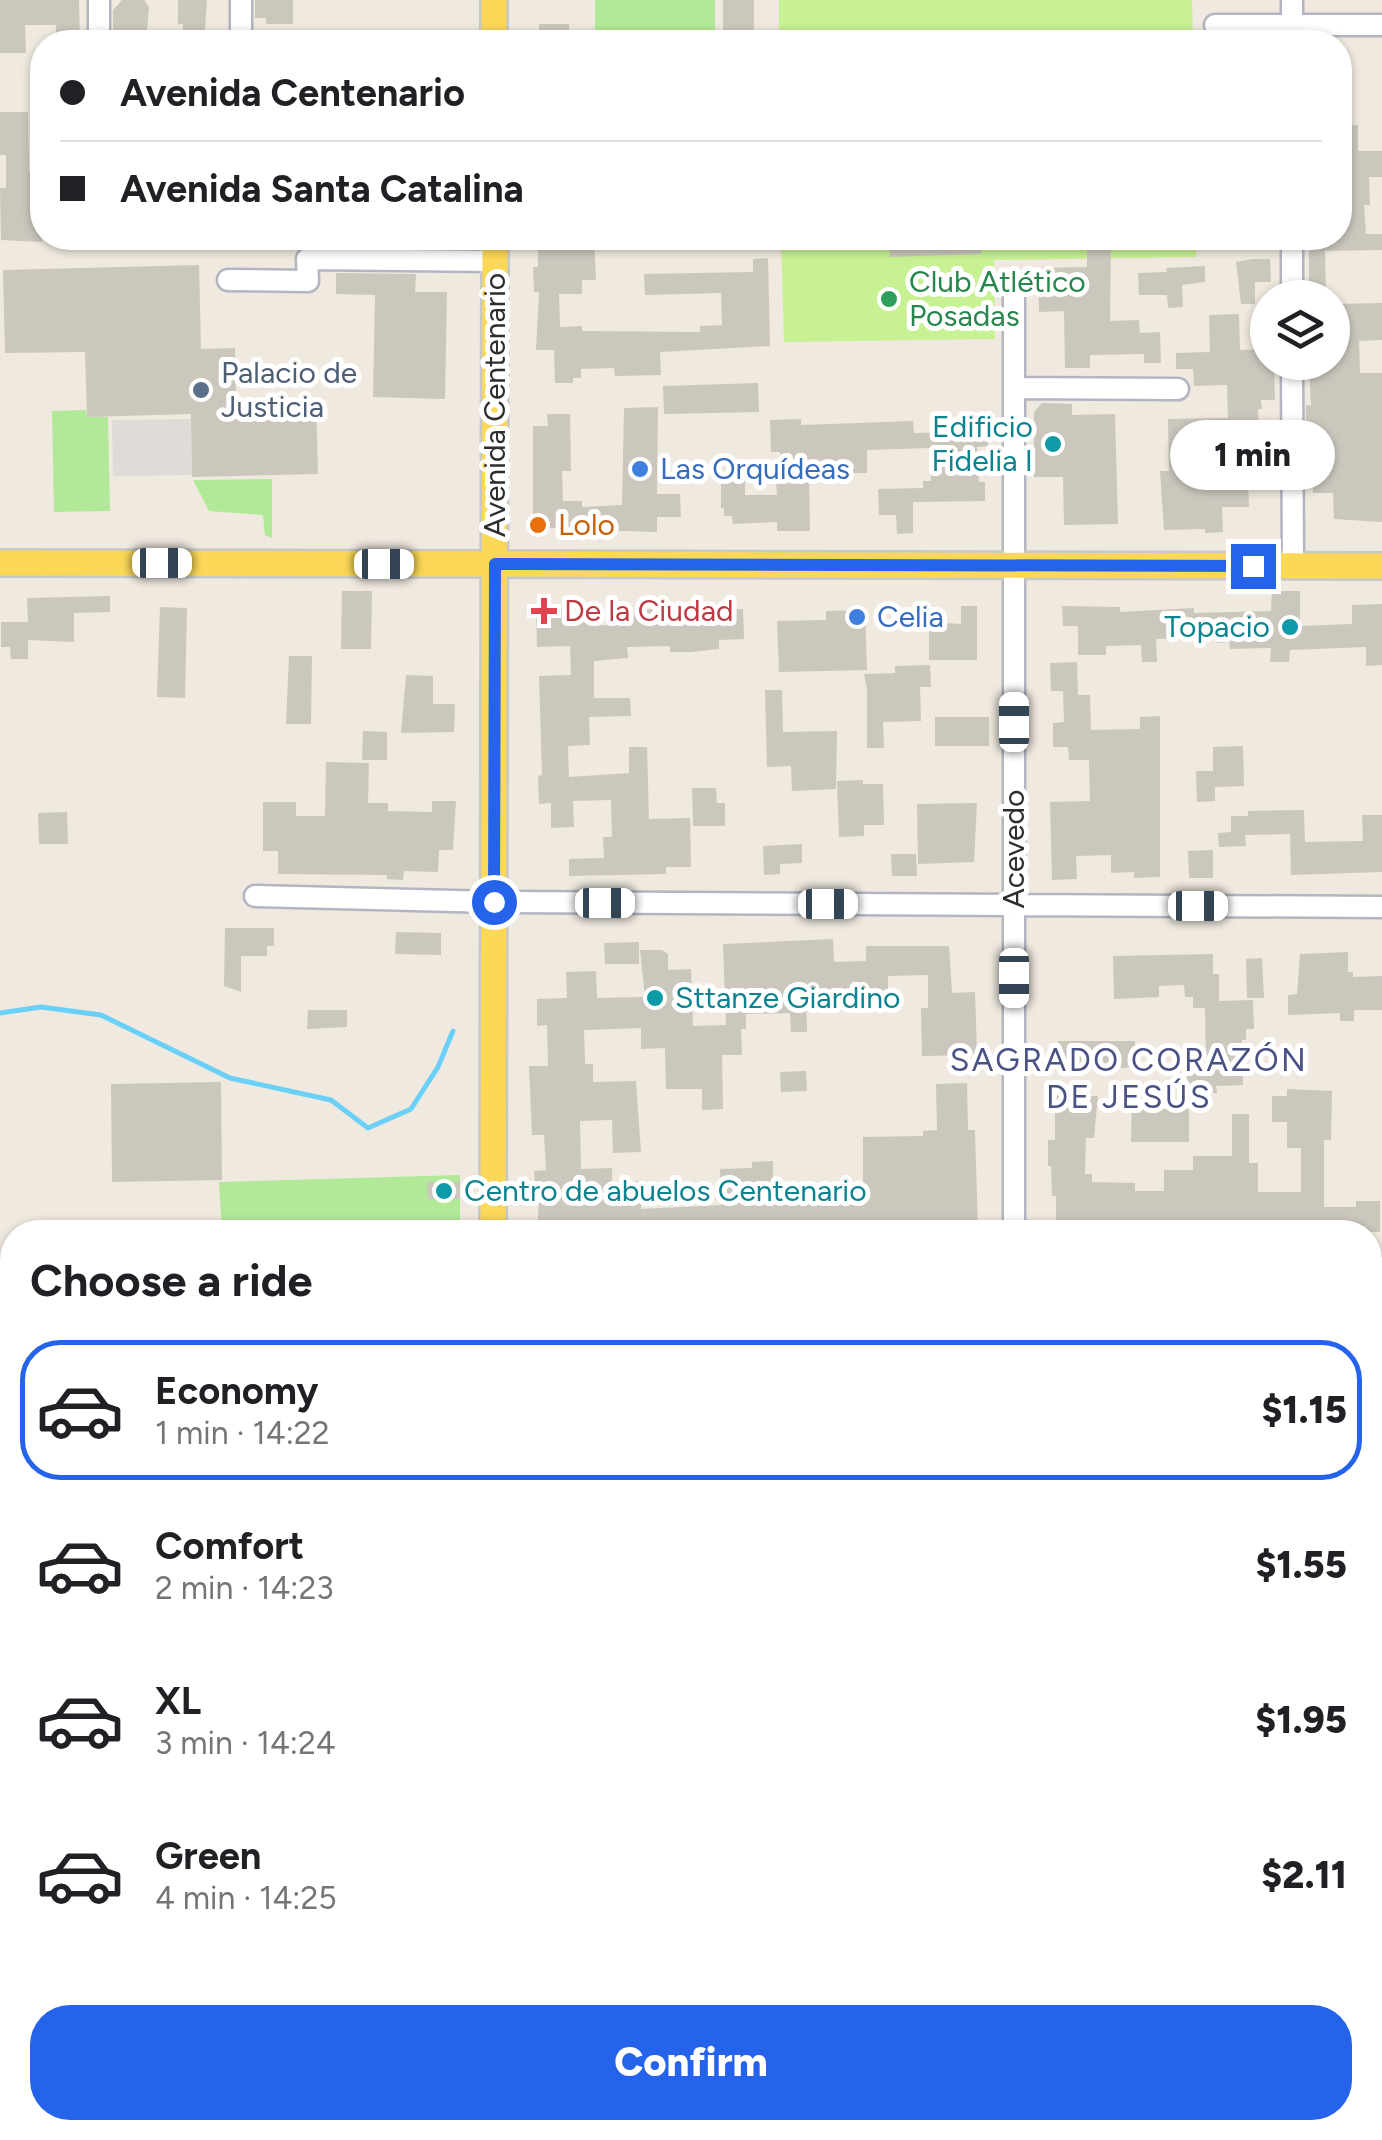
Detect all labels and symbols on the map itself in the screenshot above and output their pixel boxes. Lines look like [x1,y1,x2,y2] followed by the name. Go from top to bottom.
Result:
[909,263,1086,334] place label: Club Atlético Posadas
[476,273,513,537] street label: Avenida Centenario
[878,288,900,310] marker: Club Atlético Posadas
[221,354,357,425] place label: Palacio de Justicia
[190,379,212,401] marker: Palacio de Justicia
[931,408,1033,479] place label: Edificio Fidelia I
[1170,421,1336,491] callout: 1 min
[1042,433,1064,455] marker: Edificio Fidelia I
[660,450,850,487] place label: Las Orquídeas
[629,458,651,480] marker: Las Orquídeas
[558,506,615,543] place label: Lolo
[527,514,549,536] marker: Lolo
[1231,544,1276,589] route end
[132,548,192,578] car
[354,549,414,579] car
[564,592,734,629] place label: De la Ciudad
[877,598,944,635] place label: Celia
[533,600,555,622] marker: De la Ciudad
[846,606,868,628] marker: Celia
[1164,608,1270,645] place label: Topacio
[1279,616,1301,638] marker: Topacio
[999,692,1029,752] car
[995,790,1032,908] street label: Acevedo
[472,880,517,925] route start
[575,888,635,918] car
[798,889,858,919] car
[1168,891,1228,921] car
[999,948,1029,1008] car
[675,979,900,1016] place label: Sttanze Giardino
[644,987,666,1009] marker: Sttanze Giardino
[950,1041,1308,1116] district label: SAGRADO CORAZÓN DE JESÚS
[464,1172,867,1209] place label: Centro de abuelos Centenario
[433,1180,455,1202] marker: Centro de abuelos Centenario

